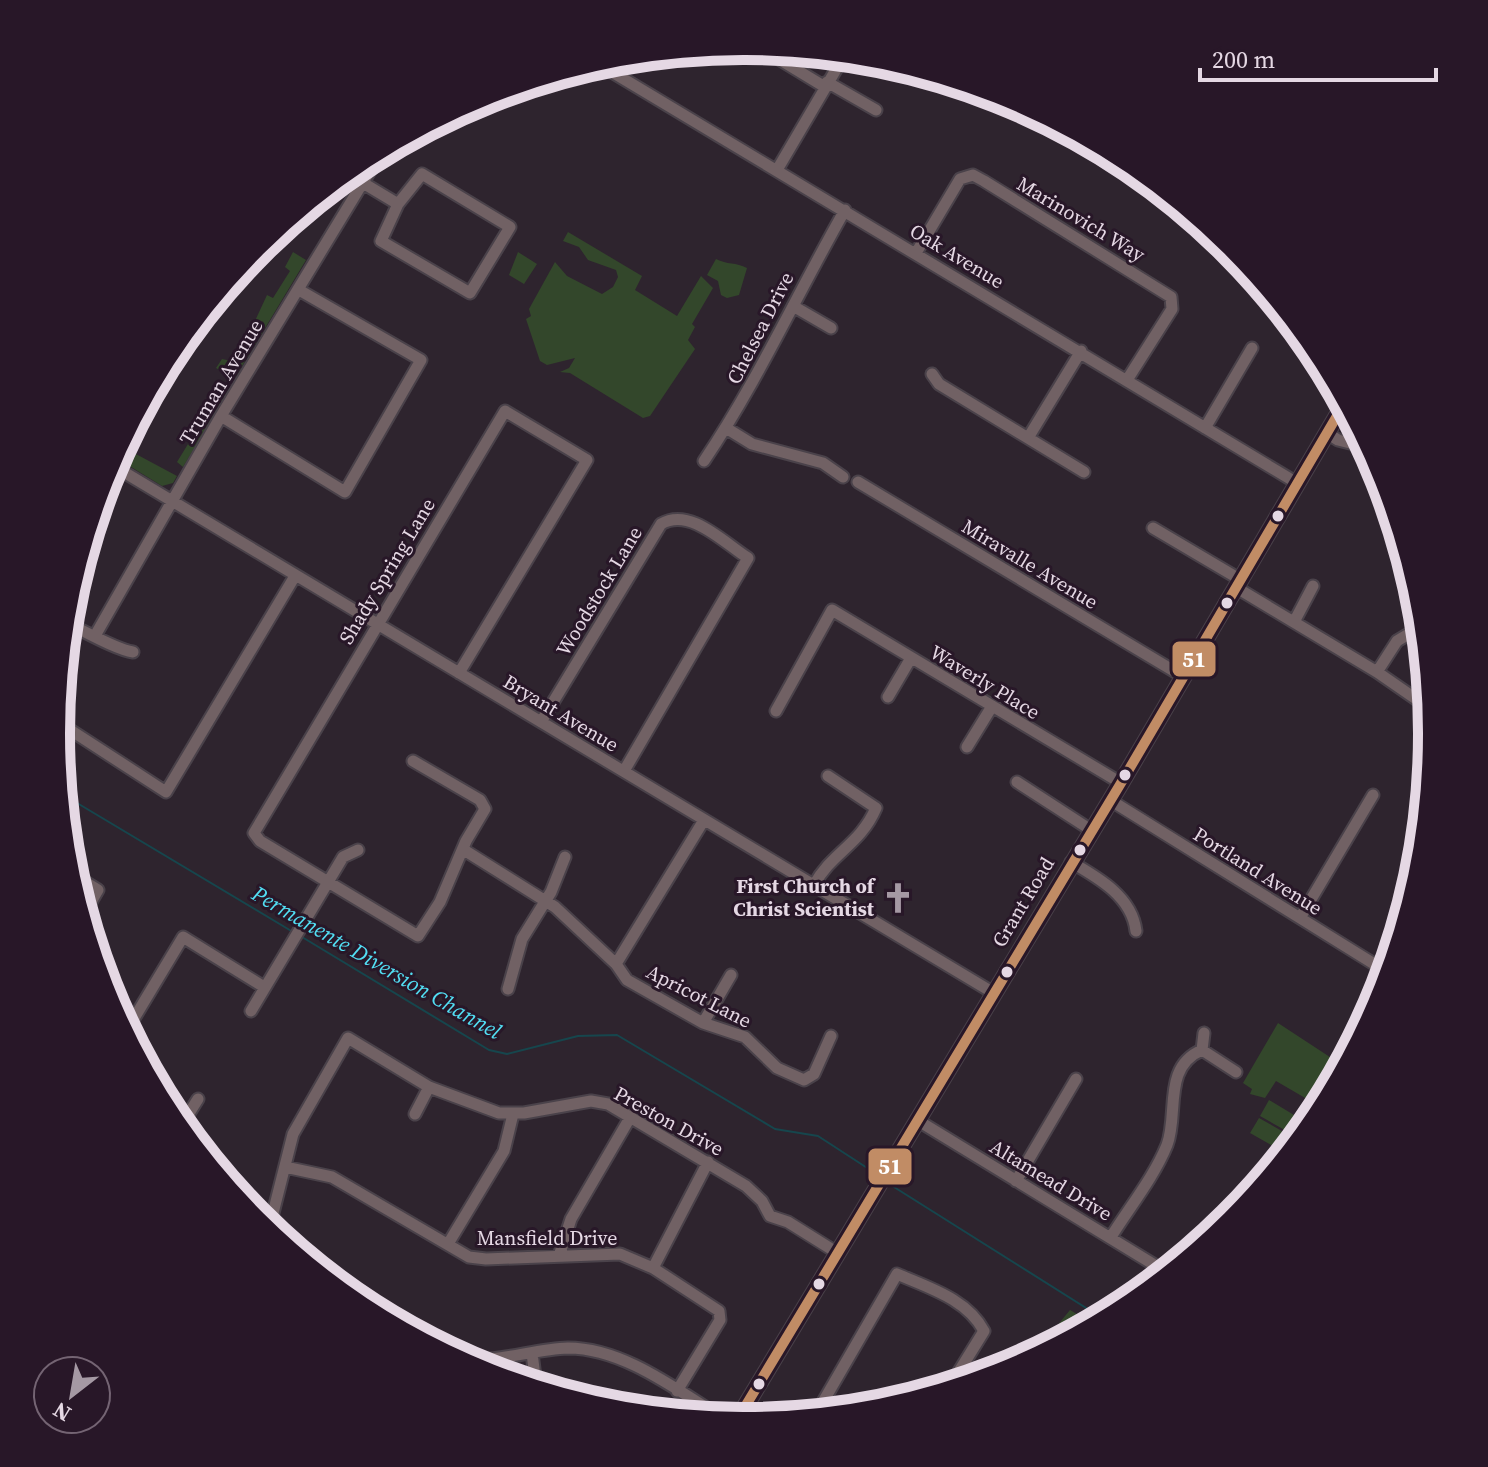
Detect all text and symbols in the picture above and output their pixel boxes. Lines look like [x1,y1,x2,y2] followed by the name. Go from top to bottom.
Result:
[1200,32,1436,82] scale bar
[1212,43,1275,76] text: 200 m
[1012,170,1151,269] street label: Marinovich Way
[905,217,1009,295] street label: Oak Avenue
[720,267,800,389] street label: Chelsea Drive
[172,314,270,450] street label: Truman Avenue
[332,493,442,649] street label: Shady Spring Lane
[1270,508,1286,524] unlabelled marker
[957,512,1103,616] street label: Miravalle Avenue
[549,521,649,661] street label: Woodstock Lane
[1219,595,1235,611] unlabelled marker
[925,638,1045,726] street label: Waverly Place
[1171,640,1217,678] line badge: 51
[1182,644,1206,674] text: 51
[498,667,624,759] street label: Bryant Avenue
[1117,767,1133,783] unlabelled marker
[1188,820,1328,922] street label: Portland Avenue
[1072,842,1088,858] unlabelled marker
[985,851,1061,952] street label: Grant Road
[733,872,877,923] place label: First Church of Christ Scientist
[246,878,508,1046] water label: Permanente Diversion Channel
[881,881,915,915] church icon: First Church of Christ Scientist
[642,957,756,1035] street label: Apricot Lane
[999,964,1015,980] unlabelled marker
[609,1079,729,1163] street label: Preston Drive
[985,1132,1117,1228] street label: Altamead Drive
[867,1147,913,1186] line badge: 51
[878,1151,902,1181] text: 51
[477,1224,617,1252] street label: Mansfield Drive
[811,1276,827,1292] unlabelled marker
[32,1355,112,1435] north arrow
[751,1376,767,1392] unlabelled marker
[47,1395,76,1429] text: N

